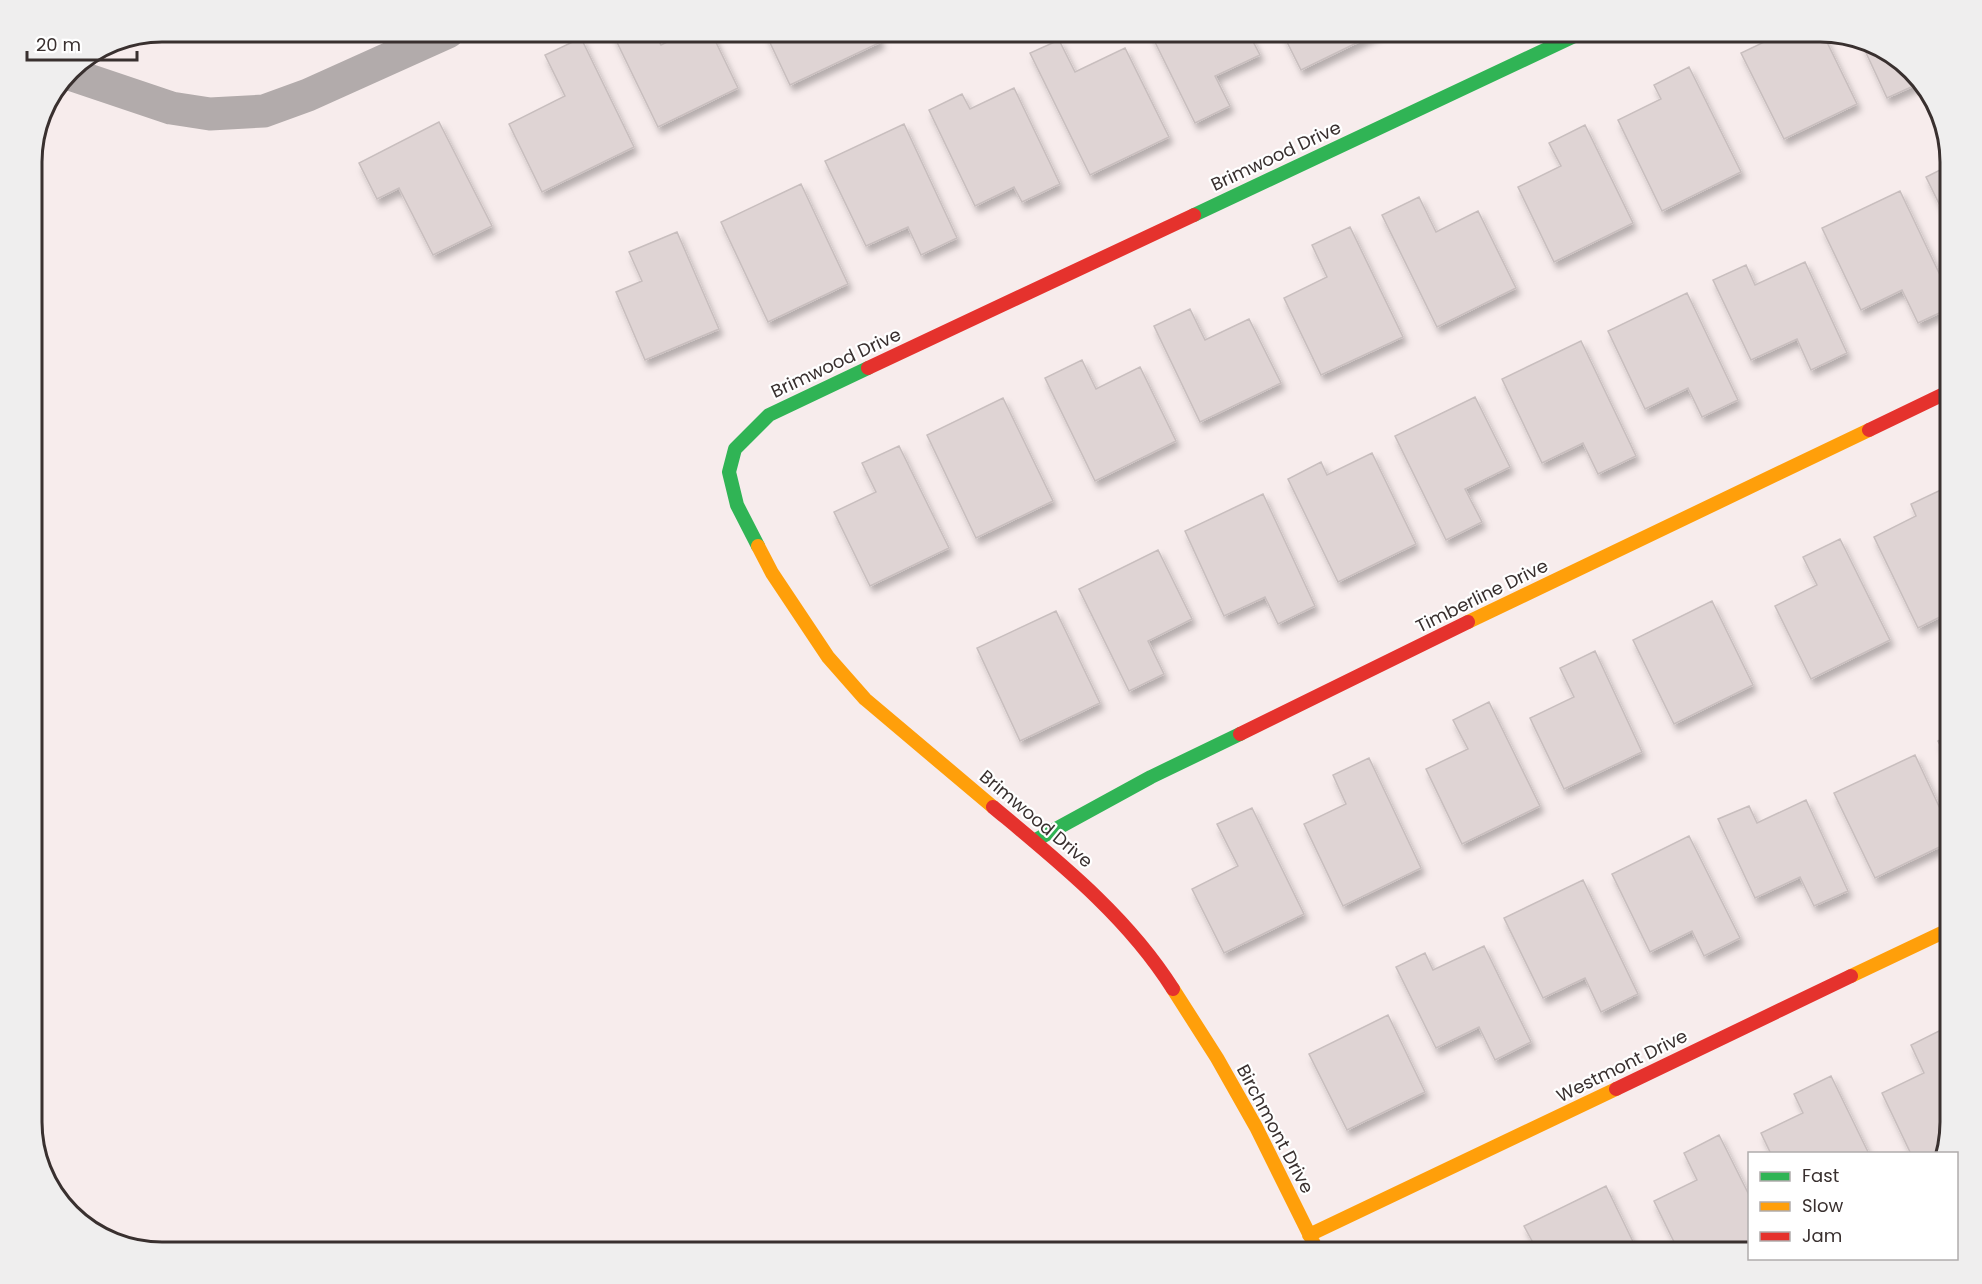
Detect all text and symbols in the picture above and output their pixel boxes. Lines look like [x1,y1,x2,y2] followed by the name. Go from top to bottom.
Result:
[27,24,136,62] scale bar
[36,32,81,57] text: 20 m
[1207,115,1345,197] street label: Brimwood Drive
[767,322,905,404] street label: Brimwood Drive
[1411,553,1552,638] street label: Timberline Drive
[974,764,1098,873] street label: Brimwood Drive
[1552,1023,1691,1108] street label: Westmont Drive
[1231,1060,1320,1198] street label: Birchmont Drive
[1748,1152,1958,1260] legend
[1802,1163,1839,1188] text: Fast
[1802,1193,1844,1218] text: Slow
[1802,1223,1842,1248] text: Jam

